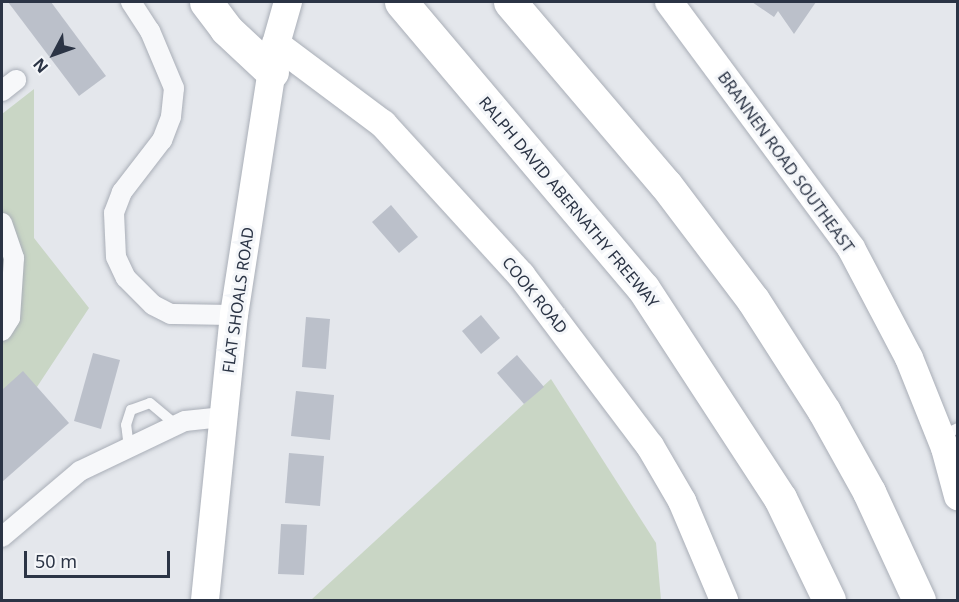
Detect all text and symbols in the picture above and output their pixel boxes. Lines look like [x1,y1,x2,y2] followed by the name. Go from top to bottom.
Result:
[24,24,84,84] north arrow
[28,54,53,78] text: N
[714,68,858,256] street label: BRANNEN ROAD SOUTHEAST
[475,93,663,311] street label: RALPH DAVID ABERNATHY FREEWAY
[218,226,258,374] street label: FLAT SHOALS ROAD
[498,253,572,337] street label: COOK ROAD
[27,539,172,577] scale bar
[35,549,77,573] text: 50 m

